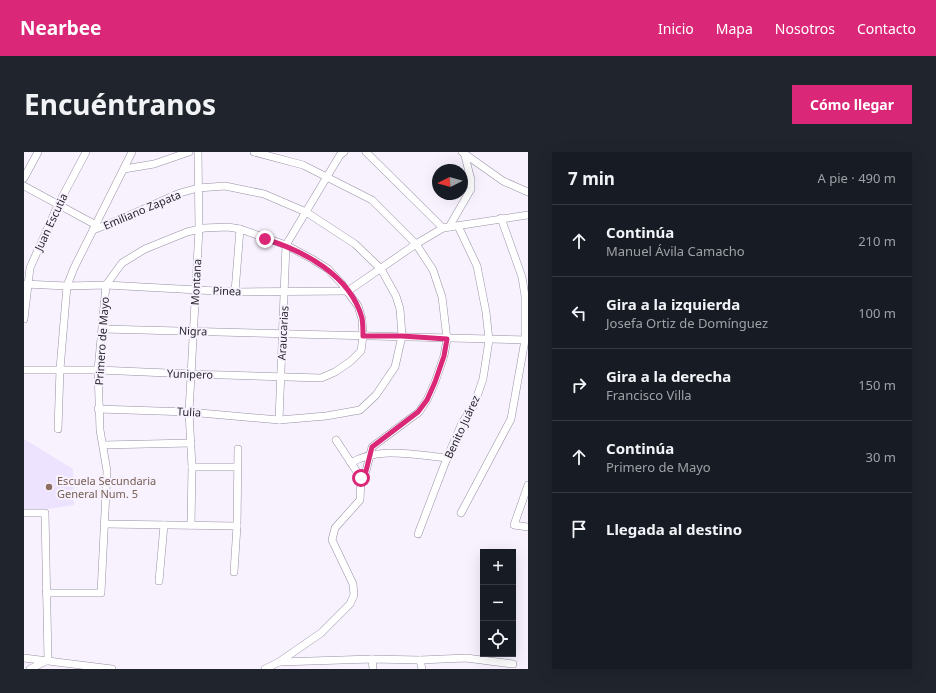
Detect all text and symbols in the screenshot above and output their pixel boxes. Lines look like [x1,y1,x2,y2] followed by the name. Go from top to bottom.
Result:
[20,15,101,41] text: Nearbee
[658,19,694,38] text: Inicio
[716,19,753,38] text: Mapa
[775,19,835,38] text: Nosotros
[857,19,916,38] text: Contacto
[24,85,216,123] text: Encuéntranos
[792,85,912,124] button: Cómo llegar
[432,164,468,200] north arrow
[568,167,615,190] text: 7 min
[818,169,896,187] text: A pie · 490 m
[101,186,183,233] street label: Emiliano Zapata
[30,190,70,254] street label: Juan Escutia
[606,222,674,242] text: Continúa
[256,230,274,248] route end
[568,230,590,252] icon: ahead
[858,232,896,250] text: 210 m
[606,242,745,260] text: Manuel Ávila Camacho
[187,258,204,306] street label: Montana
[212,283,242,298] street label: Pinea
[606,294,740,314] text: Gira a la izquierda
[91,296,112,386] street label: Primero de Mayo
[568,302,590,324] icon: left
[858,304,896,322] text: 100 m
[274,305,291,361] street label: Araucarias
[606,314,768,332] text: Josefa Ortiz de Domínguez
[179,323,208,338] street label: Nigra
[167,365,214,382] street label: Yunipero
[606,366,731,386] text: Gira a la derecha
[568,374,590,396] icon: right
[858,376,896,394] text: 150 m
[606,386,692,404] text: Francisco Villa
[440,393,483,461] street label: Benito Juárez
[177,403,202,420] street label: Tulia
[606,438,674,458] text: Continúa
[568,446,590,468] icon: ahead
[866,448,896,466] text: 30 m
[606,458,711,476] text: Primero de Mayo
[352,469,370,487] route start
[57,473,156,501] place label: Escuela Secundaria General Num. 5
[44,482,54,492] marker: Escuela Secundaria General Num. 5
[568,518,590,540] icon: arrive
[606,519,742,539] text: Llegada al destino
[480,549,516,657] map controls
[480,549,516,585] button: +
[480,585,516,621] button: −
[480,621,516,657] button: locate

